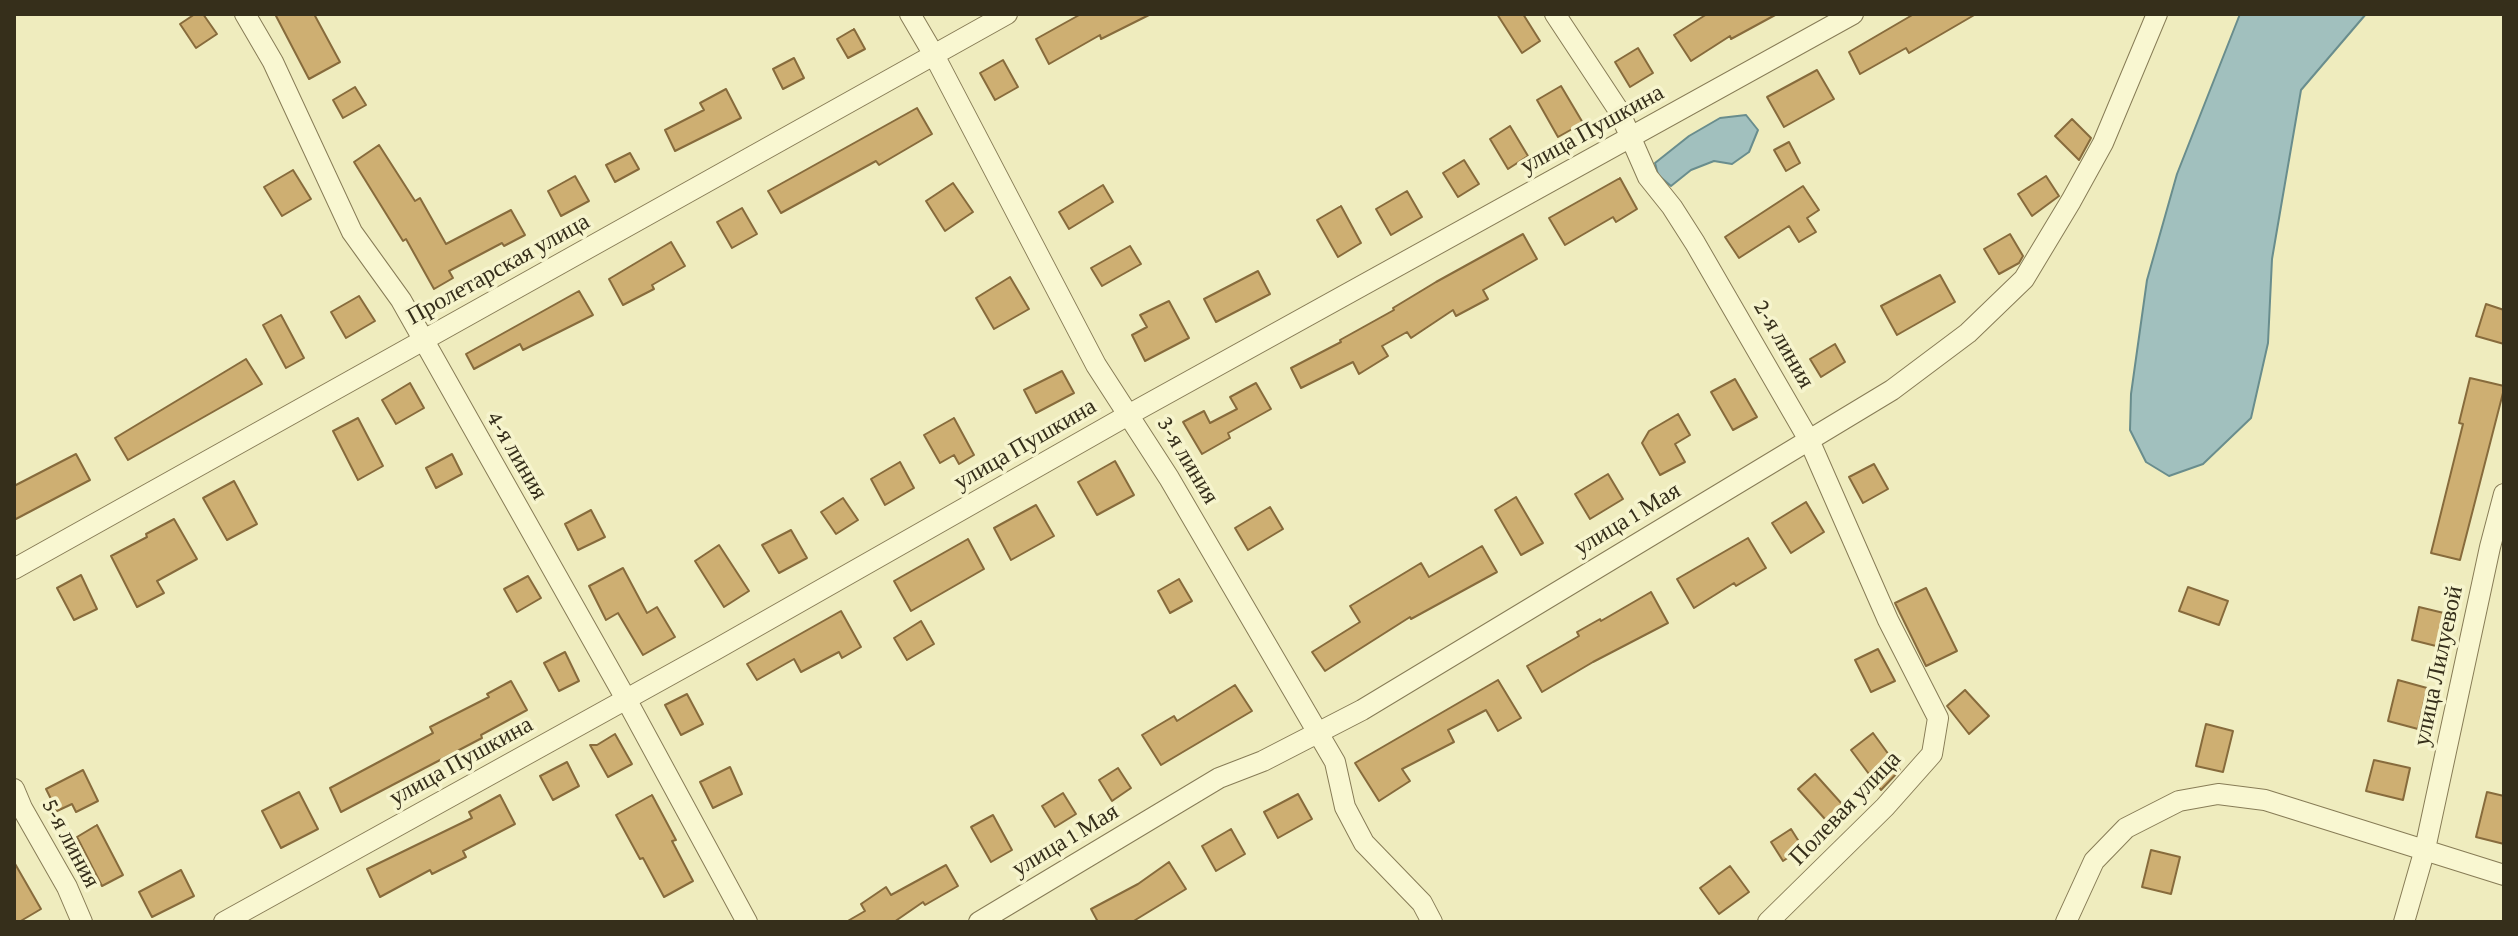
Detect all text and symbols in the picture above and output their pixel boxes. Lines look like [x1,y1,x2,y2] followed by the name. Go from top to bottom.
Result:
[1515,78,1669,180] street label: улица Пушкина
[402,207,594,331] street label: Пролетарская улица
[1747,295,1821,393] street label: 2-я линия
[949,392,1101,496] street label: улица Пушкина
[480,405,554,505] street label: 4-я линия
[1151,411,1225,509] street label: 3-я линия
[1568,476,1686,562] street label: улица 1 Мая
[2407,583,2469,749] street label: улица Лилуевой
[384,710,538,812] street label: улица Пушкина
[1783,745,1907,871] street label: Полевая улица
[35,793,107,893] street label: 5-я линия
[1006,797,1124,883] street label: улица 1 Мая

